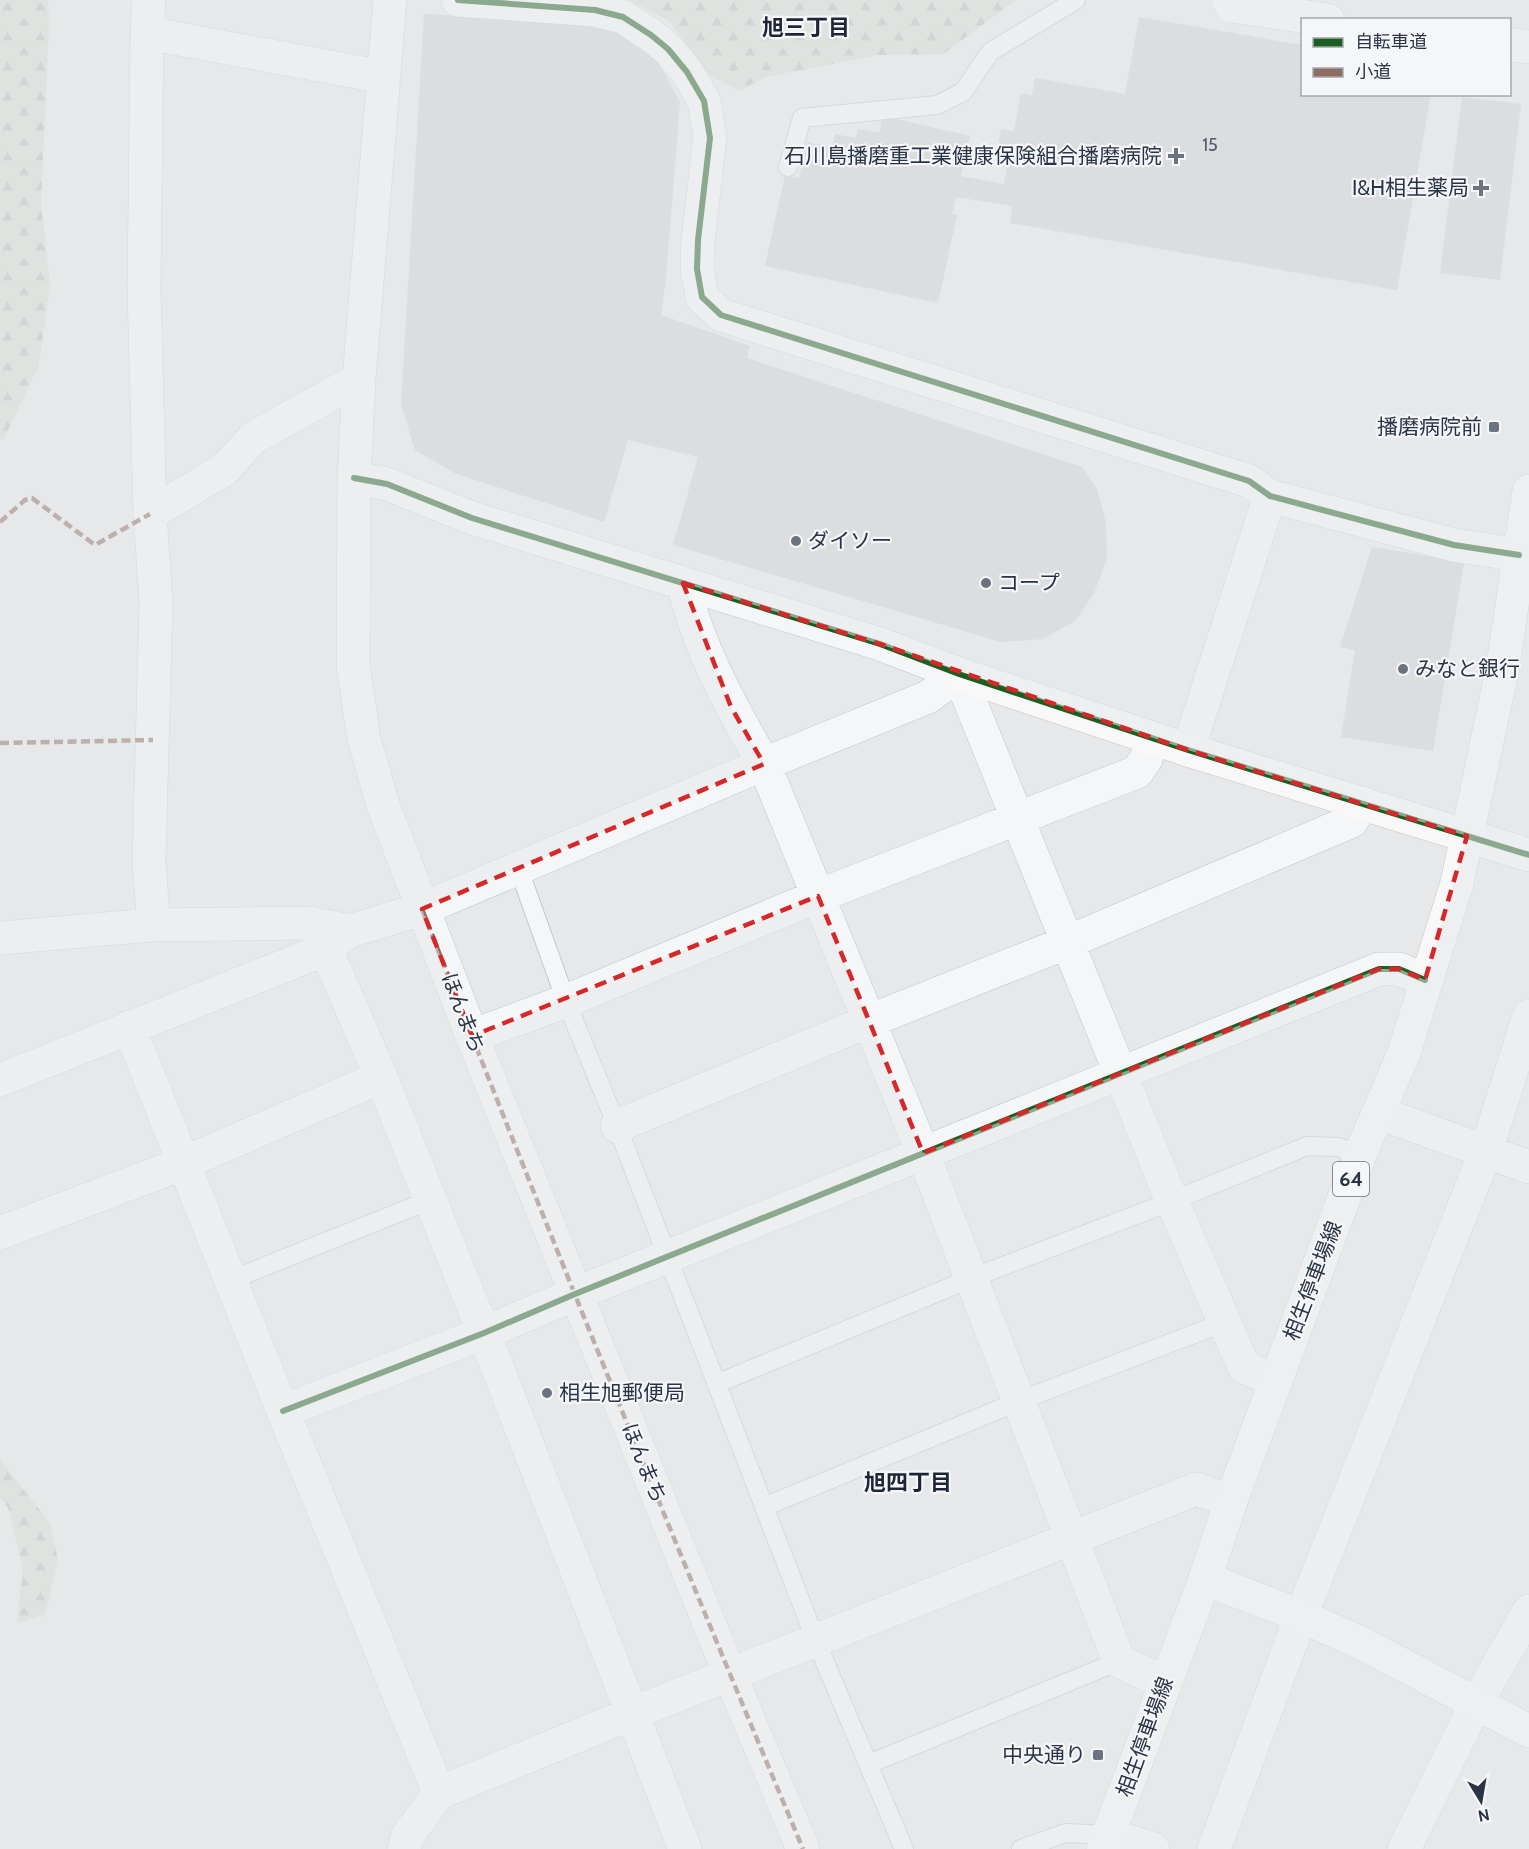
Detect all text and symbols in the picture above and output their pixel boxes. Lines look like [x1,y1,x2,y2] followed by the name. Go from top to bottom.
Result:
[762,14,850,41] district label: 旭三丁目
[1301,18,1511,96] legend
[1355,31,1427,53] text: 自転車道
[1355,61,1391,83] text: 小道
[1202,134,1218,156] house number: 15
[784,143,1162,168] place label: 石川島播磨重工業健康保険組合播磨病院
[1167,147,1185,165] marker: 石川島播磨重工業健康保険組合播磨病院
[1352,175,1469,200] place label: I&H相生薬局
[1474,181,1488,195] marker: I&H相生薬局
[1377,414,1482,439] place label: 播磨病院前
[1487,420,1501,434] marker: 播磨病院前
[808,528,892,553] place label: ダイソー
[789,534,803,548] marker: ダイソー
[998,570,1060,595] place label: コープ
[979,576,993,590] marker: コープ
[1415,656,1520,681] place label: みなと銀行
[1396,662,1410,676] marker: みなと銀行
[437,969,490,1057] street label: ほんまち
[1333,1162,1369,1196] road number: 64
[1278,1218,1347,1344] street label: 相生停車場線
[559,1380,685,1405] place label: 相生旭郵便局
[540,1386,554,1400] marker: 相生旭郵便局
[617,1419,672,1506] street label: ほんまち
[864,1469,952,1496] district label: 旭四丁目
[1111,1673,1178,1800] street label: 相生停車場線
[1002,1742,1086,1767] place label: 中央通り
[1091,1748,1105,1762] marker: 中央通り
[1451,1771,1511,1831] north arrow
[1476,1805,1491,1826] text: N

